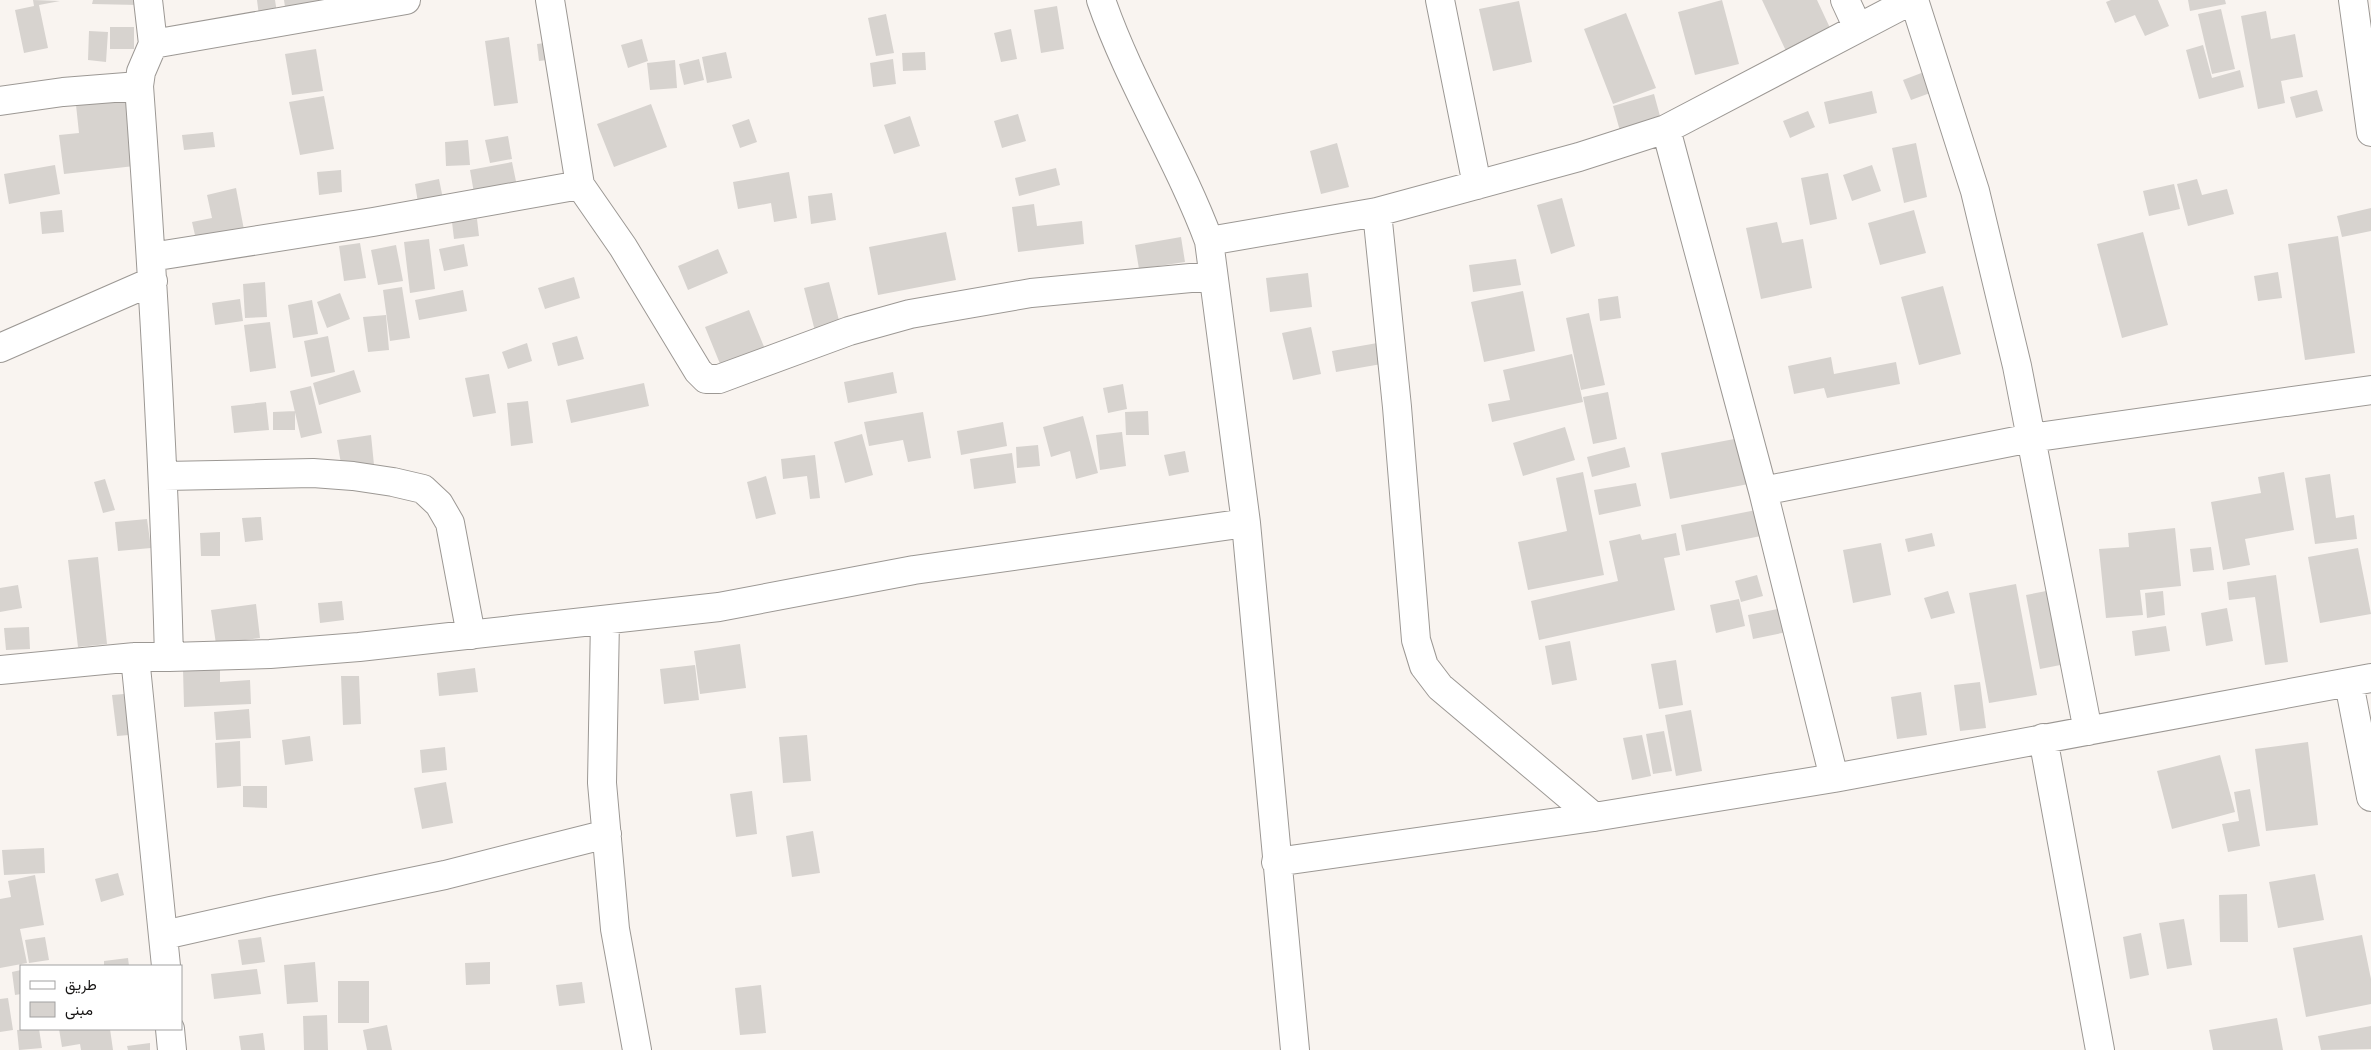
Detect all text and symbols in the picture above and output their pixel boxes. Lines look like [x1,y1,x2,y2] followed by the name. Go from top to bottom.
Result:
[20,965,182,1030] legend
[65,975,97,995] text: طريق
[65,1000,93,1020] text: مبنى

